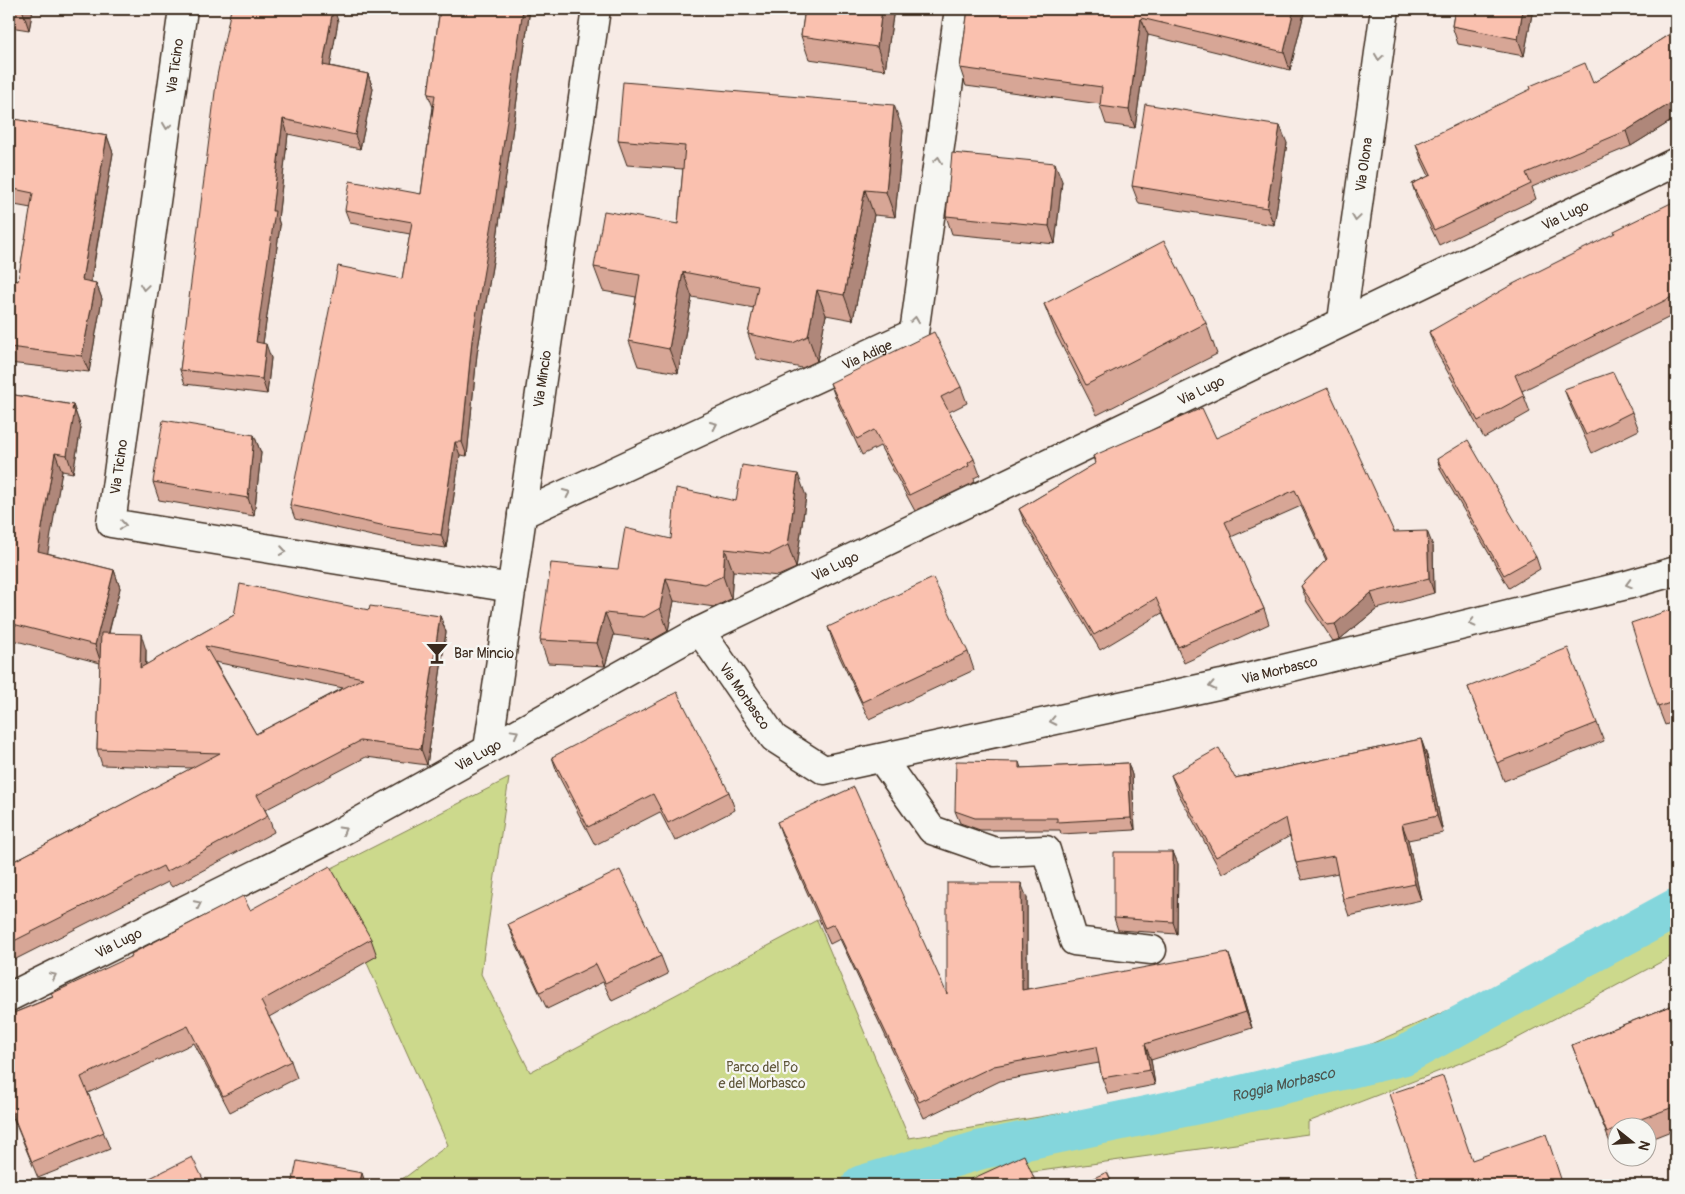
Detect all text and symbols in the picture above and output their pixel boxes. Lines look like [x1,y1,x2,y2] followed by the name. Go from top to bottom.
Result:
[163,37,187,95] street label: Via Ticino
[1374,53,1384,61] one-way arrow
[162,123,173,131] one-way arrow
[1351,136,1376,193] street label: Via Olona
[932,155,943,163] one-way arrow
[1539,197,1592,234] street label: Via Lugo
[1352,214,1362,222] one-way arrow
[140,283,150,292] one-way arrow
[910,316,920,325] one-way arrow
[839,336,895,374] street label: Via Adige
[529,349,555,409] street label: Via Mincio
[1175,372,1228,409] street label: Via Lugo
[709,421,718,432] one-way arrow
[107,438,131,496] street label: Via Ticino
[562,489,571,500] one-way arrow
[118,520,127,530] one-way arrow
[279,546,288,556] one-way arrow
[809,547,862,585] street label: Via Lugo
[1626,579,1634,589] one-way arrow
[1467,617,1476,628] one-way arrow
[424,640,450,666] bar icon: Bar Mincio
[454,645,514,662] place label: Bar Mincio
[1240,652,1320,687] street label: Via Morbasco
[716,659,774,733] street label: Via Morbasco
[1207,680,1216,691] one-way arrow
[1048,715,1057,725] one-way arrow
[510,730,519,740] one-way arrow
[452,735,505,775] street label: Via Lugo
[338,827,347,837] one-way arrow
[193,900,202,910] one-way arrow
[92,924,145,962] street label: Via Lugo
[48,972,57,982] one-way arrow
[718,1059,806,1092] park label: Parco del Po e del Morbasco
[1229,1063,1338,1106] water label: Roggia Morbasco
[1608,1116,1658,1166] north arrow
[1634,1139,1653,1153] text: N

